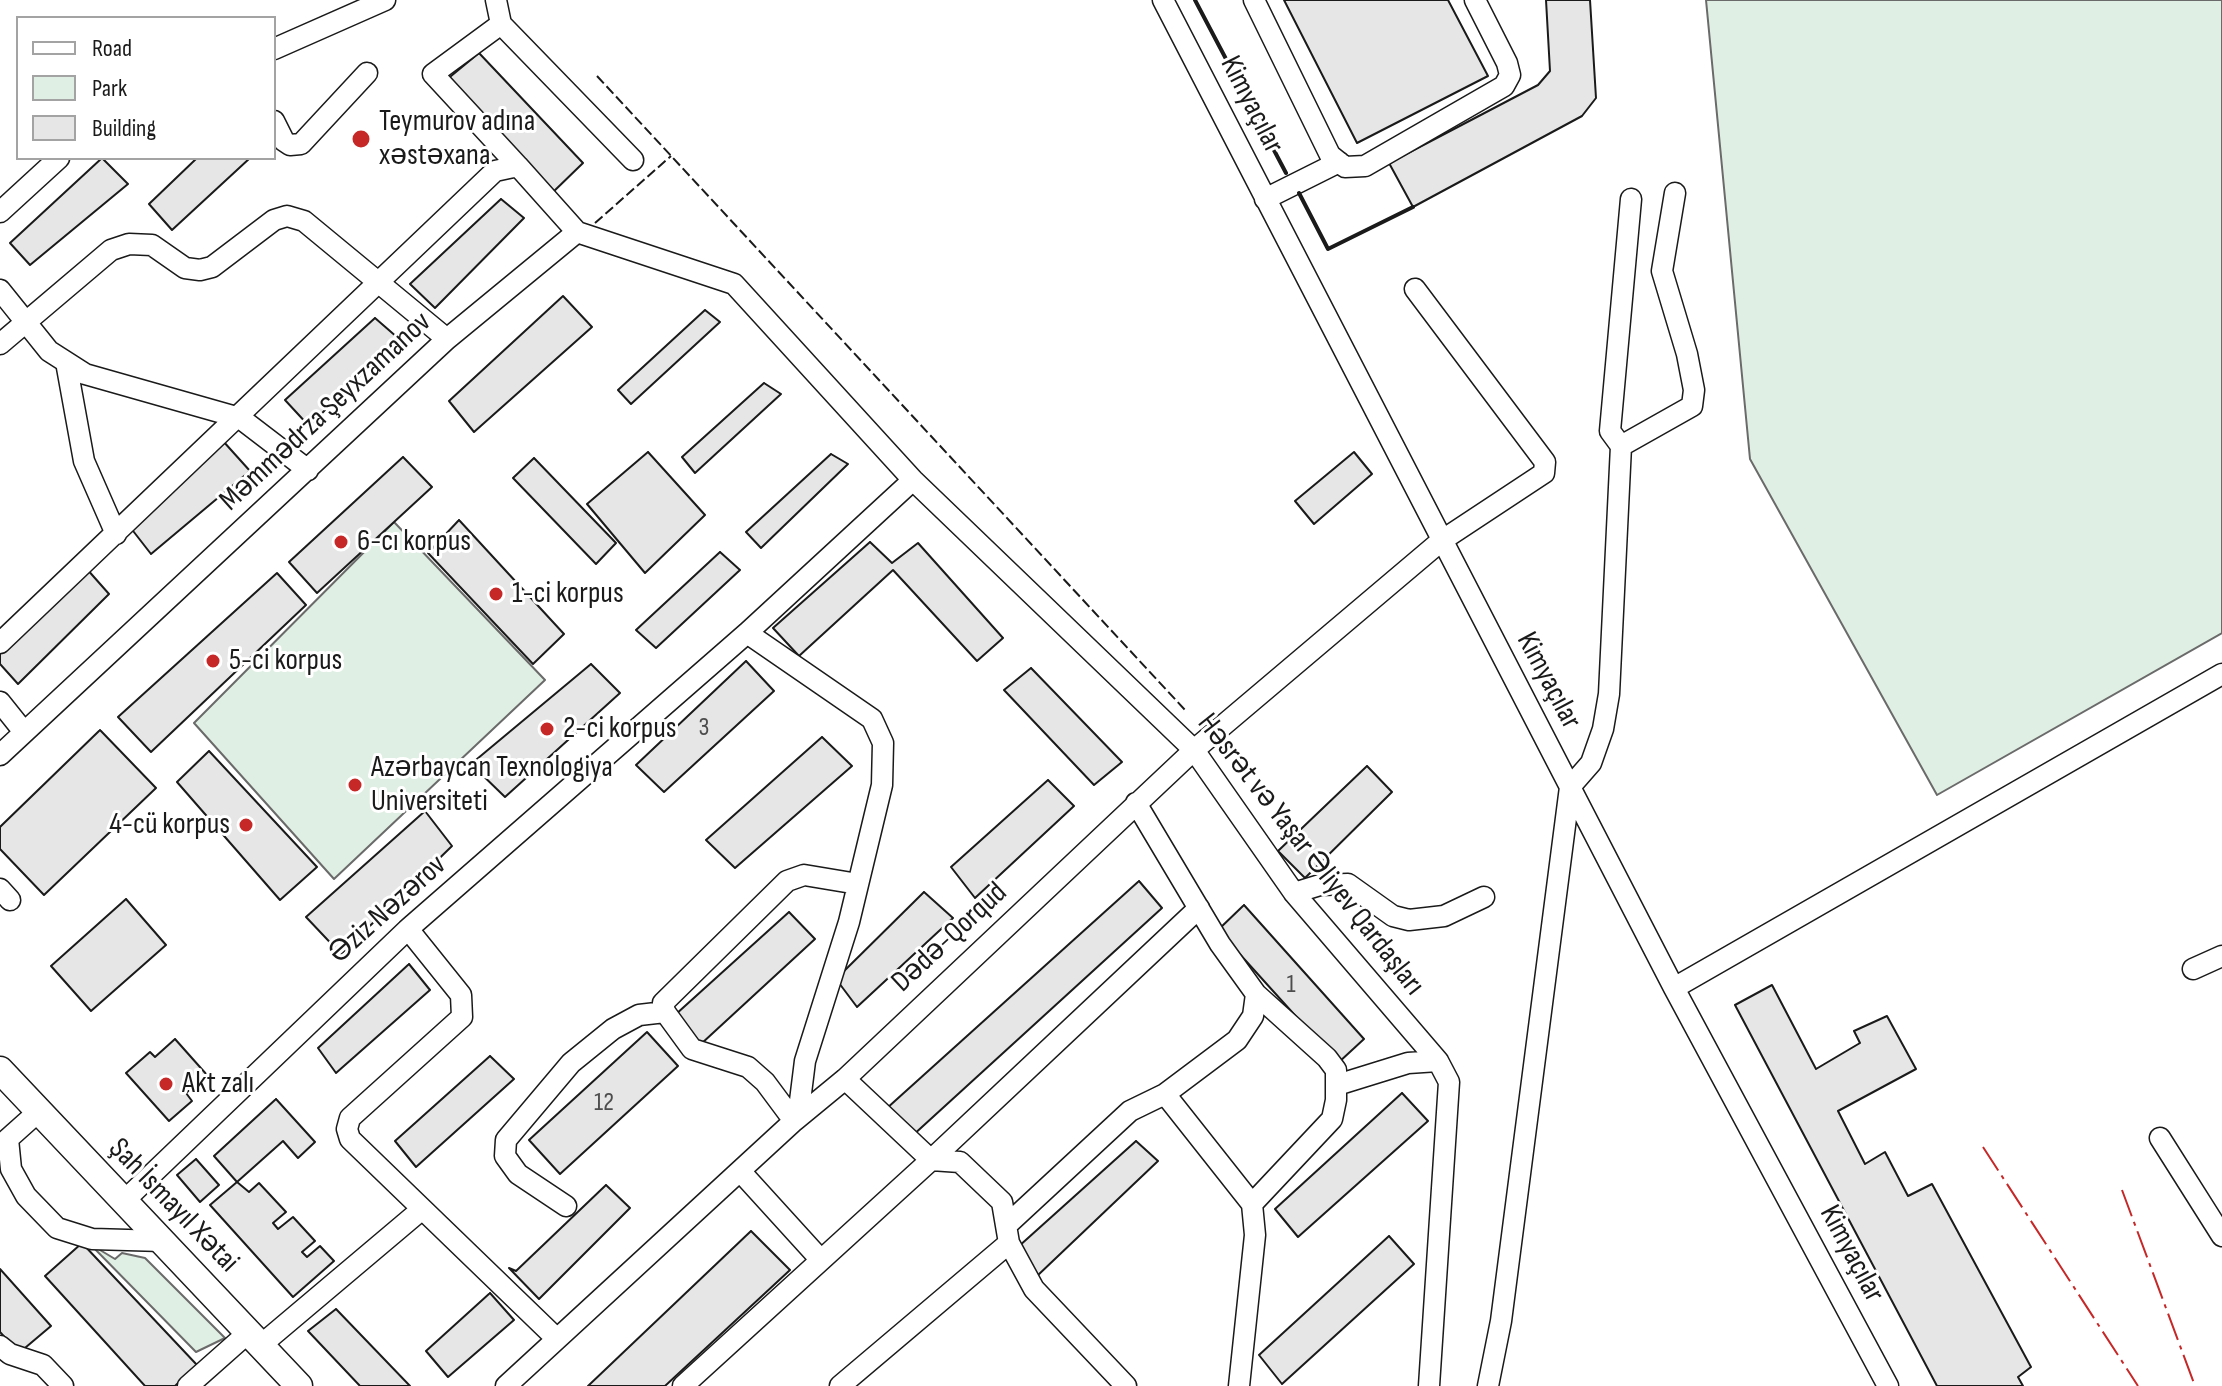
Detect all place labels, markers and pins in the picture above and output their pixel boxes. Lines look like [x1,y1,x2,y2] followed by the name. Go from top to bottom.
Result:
[379,104,535,174] place label: Teymurov adına xəstəxana
[350,128,372,150] marker: Teymurov adına xəstəxana
[357,524,471,560] place label: 6-cı korpus
[332,533,350,551] marker: 6-cı korpus
[512,576,624,612] place label: 1-ci korpus
[487,585,505,603] marker: 1-ci korpus
[229,643,342,679] place label: 5-ci korpus
[204,652,222,670] marker: 5-ci korpus
[563,711,677,747] place label: 2-ci korpus
[538,720,556,738] marker: 2-ci korpus
[371,750,613,820] place label: Azərbaycan Texnologiya Universiteti
[346,776,364,794] marker: Azərbaycan Texnologiya Universiteti
[109,807,230,843] place label: 4-cü korpus
[237,816,255,834] marker: 4-cü korpus
[182,1066,254,1102] place label: Akt zalı
[157,1075,175,1093] marker: Akt zalı

